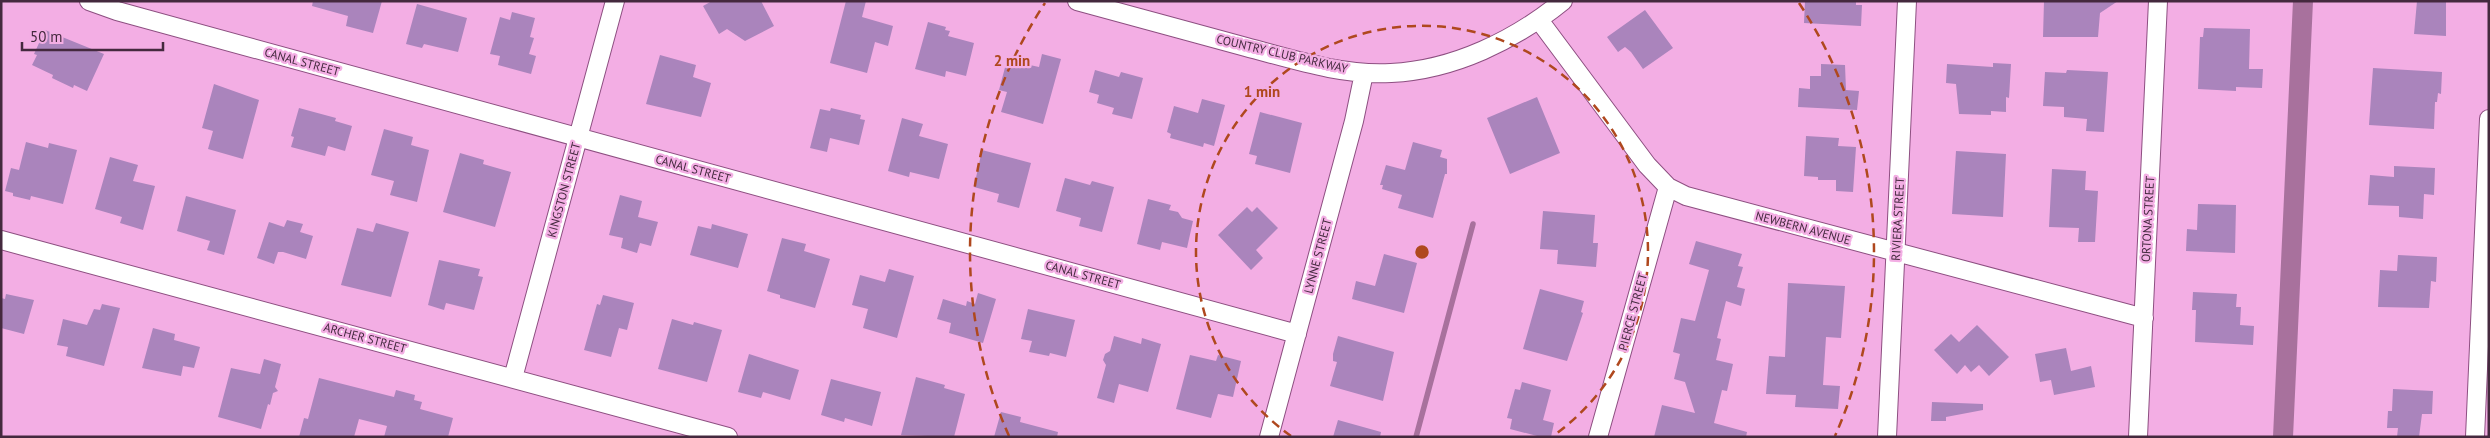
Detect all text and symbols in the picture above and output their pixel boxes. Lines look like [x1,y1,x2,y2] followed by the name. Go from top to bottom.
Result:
[22,20,164,52] scale bar
[30,27,63,46] text: 50 m
[1215,31,1350,76] street label: COUNTRY CLUB PARKWAY
[263,44,342,79] street label: CANAL STREET
[994,51,1030,70] text: 2 min
[1244,82,1280,101] text: 1 min
[544,140,584,239] street label: KINGSTON STREET
[654,151,733,186] street label: CANAL STREET
[2138,175,2157,263] street label: ORTONA STREET
[1888,176,1907,261] street label: RIVIERA STREET
[1754,208,1852,247] street label: NEWBERN AVENUE
[1300,216,1335,295] street label: LYNNE STREET
[1413,243,1431,261] centre of rings
[1044,257,1123,292] street label: CANAL STREET
[1615,271,1650,352] street label: PIERCE STREET
[322,319,408,356] street label: ARCHER STREET

